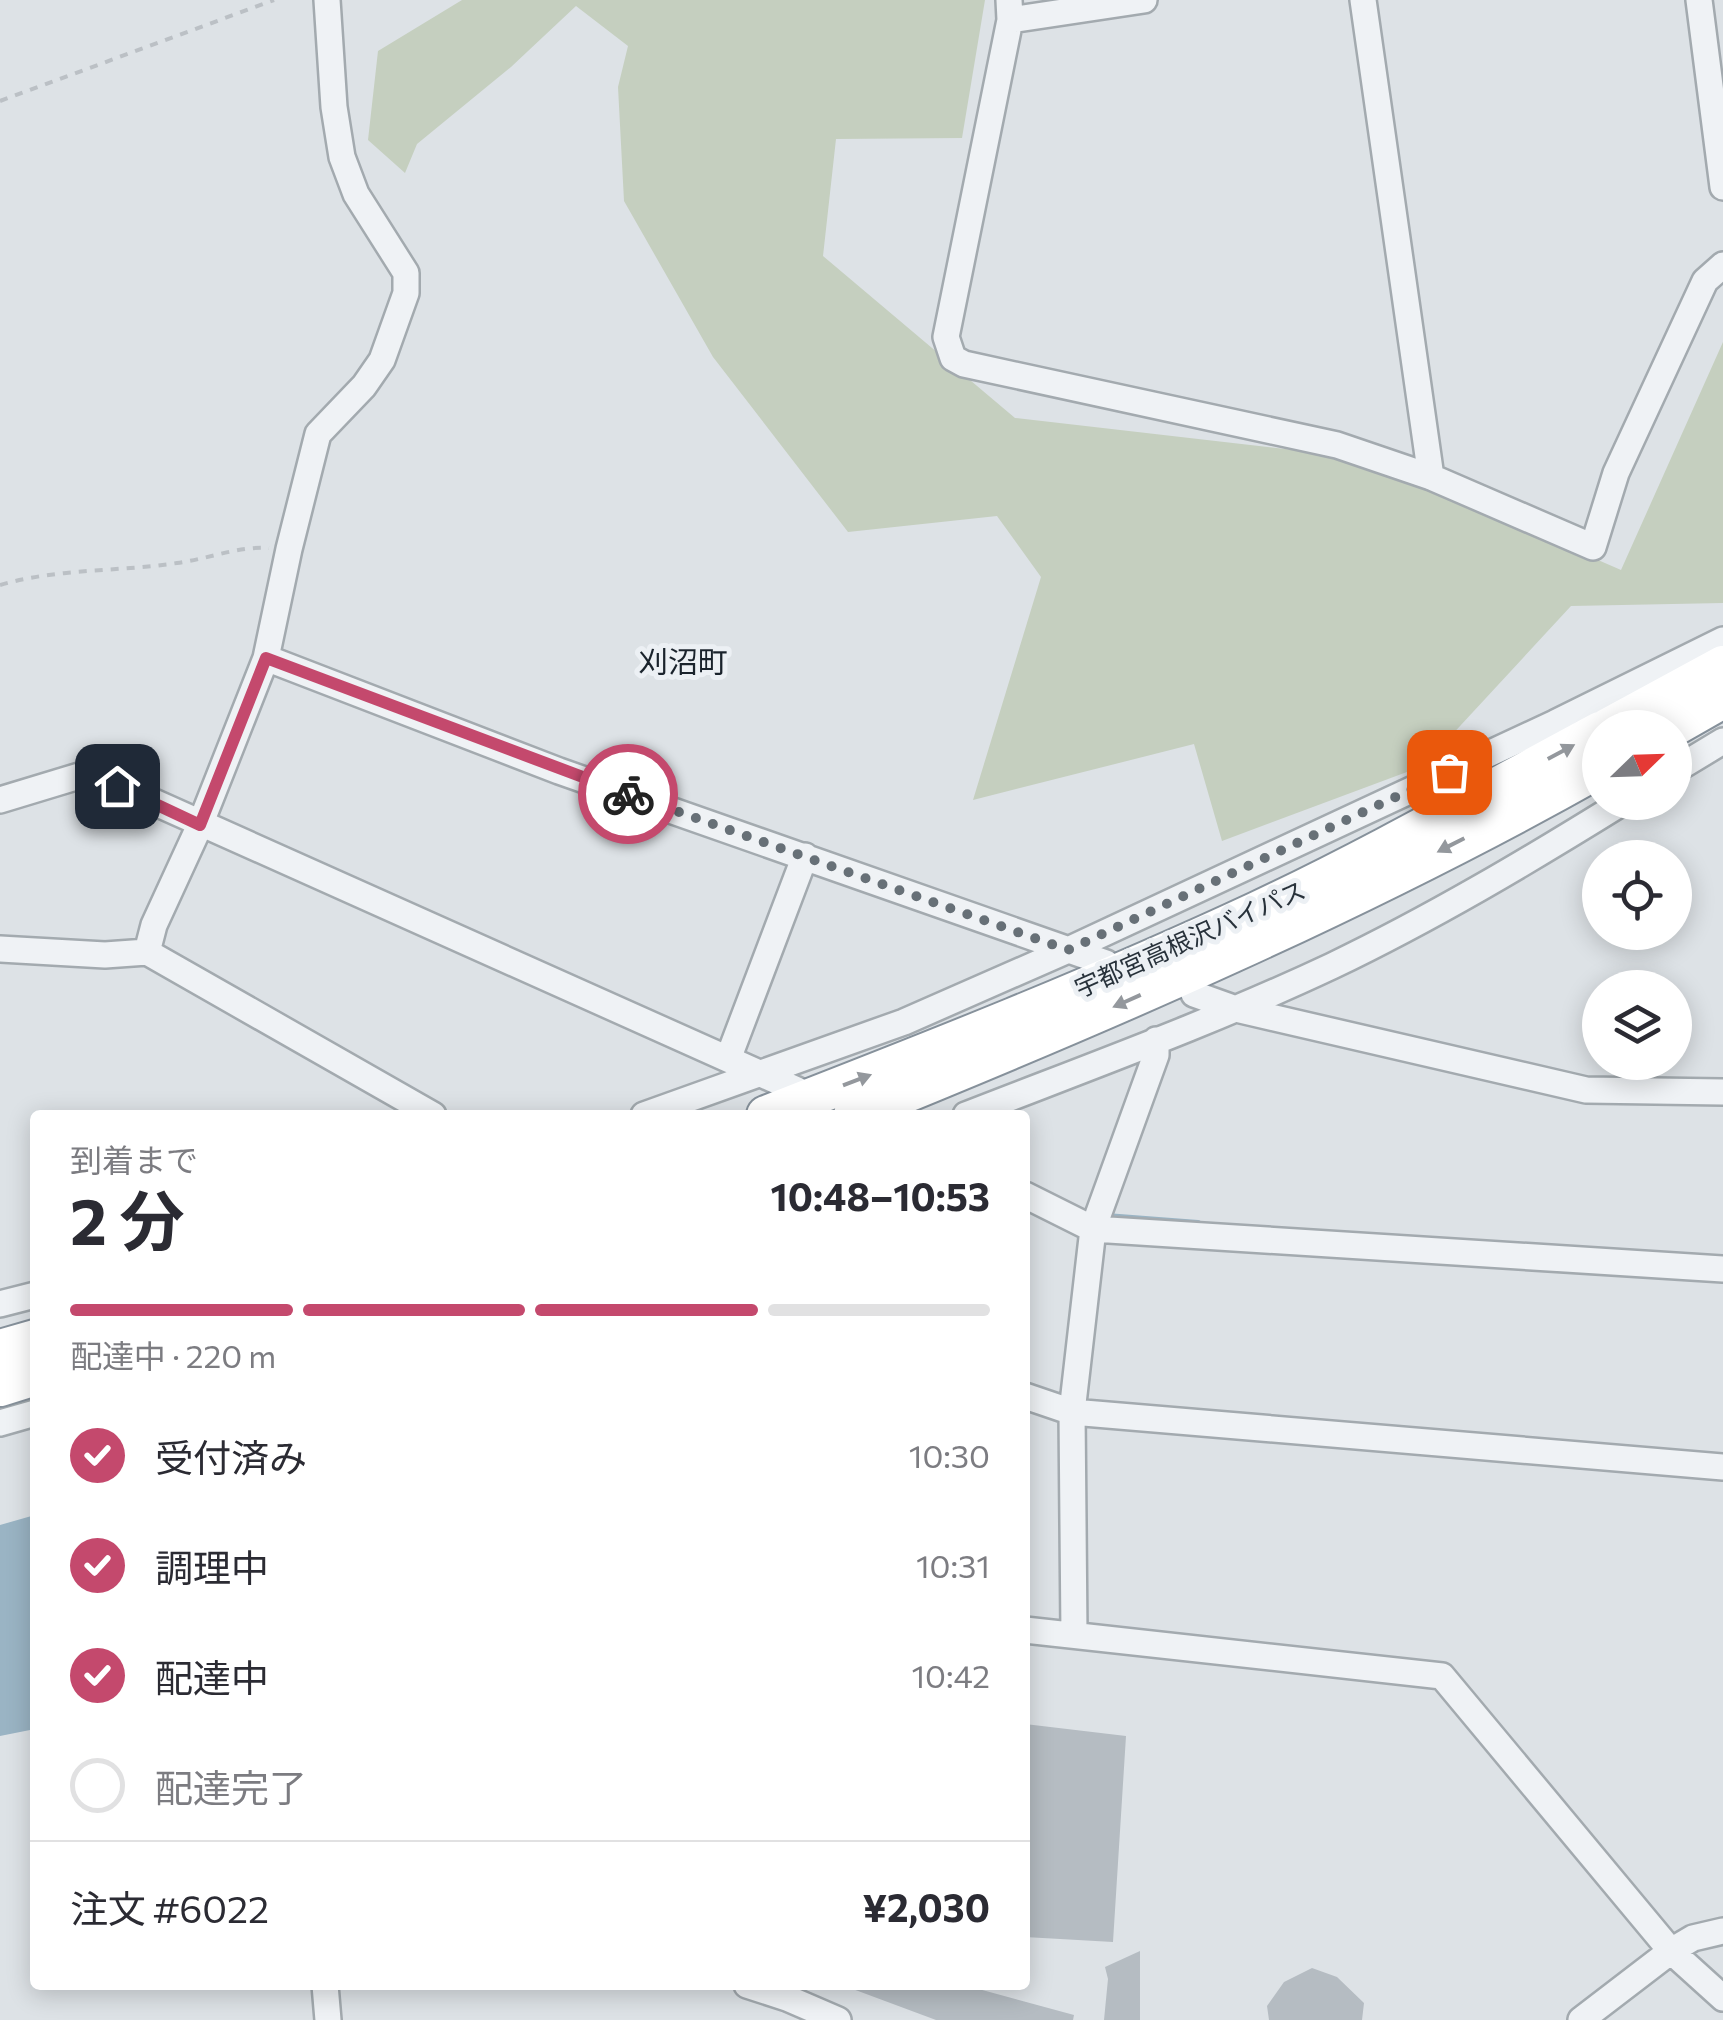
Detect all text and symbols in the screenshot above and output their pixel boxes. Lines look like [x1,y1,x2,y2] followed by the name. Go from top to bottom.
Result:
[638,642,728,679] district label: 刈沼町
[1582,710,1692,820] north arrow
[1582,710,1692,1080] map controls
[1407,730,1492,815] pin
[75,744,160,829] pin
[578,744,678,844] courier
[1546,744,1575,761] one-way arrow
[1422,745,1477,800] icon: bag
[90,759,145,814] icon: home
[601,767,656,822] icon: bike
[1437,836,1466,853] one-way arrow
[1582,840,1692,950] button: locate
[1070,874,1310,1003] street label: 宇都宮高根沢バイパス
[1582,970,1692,1080] button: layers
[1112,993,1142,1009] one-way arrow
[842,1071,872,1087] one-way arrow
[70,1139,198,1179] text: 到着まで
[771,1172,990,1219] text: 10:48–10:53
[70,1179,184,1258] text: 2 分
[70,1335,276,1375] text: 配達中 · 220 m
[70,1428,125,1483] icon: check
[155,1433,307,1480] text: 受付済み
[909,1435,990,1475] text: 10:30
[70,1538,125,1593] icon: check
[155,1543,269,1590] text: 調理中
[916,1545,990,1585] text: 10:31
[70,1648,125,1703] icon: check
[155,1653,269,1700] text: 配達中
[911,1655,990,1695] text: 10:42
[155,1763,307,1810] text: 配達完了
[863,1883,990,1930] text: ¥2,030
[70,1884,269,1931] text: 注文 #6022

